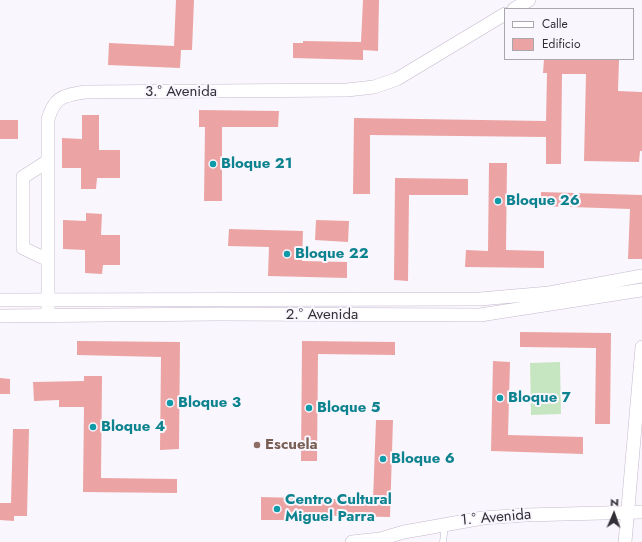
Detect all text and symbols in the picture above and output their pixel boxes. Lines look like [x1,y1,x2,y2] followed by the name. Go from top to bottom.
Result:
[504,8,634,60] legend
[542,15,568,33] text: Calle
[542,35,581,53] text: Edificio
[145,83,217,101] street label: 3.° Avenida
[221,155,292,173] place label: Bloque 21
[208,159,218,169] marker: Bloque 21
[506,192,580,210] place label: Bloque 26
[493,196,503,206] marker: Bloque 26
[295,245,369,263] place label: Bloque 22
[282,249,292,259] marker: Bloque 22
[286,306,358,324] street label: 2.° Avenida
[508,389,571,407] place label: Bloque 7
[495,393,505,403] marker: Bloque 7
[178,394,241,412] place label: Bloque 3
[165,398,175,408] marker: Bloque 3
[317,399,381,417] place label: Bloque 5
[304,403,314,413] marker: Bloque 5
[101,418,165,436] place label: Bloque 4
[88,422,98,432] marker: Bloque 4
[265,436,318,454] place label: Escuela
[252,440,262,450] marker: Escuela
[391,450,455,468] place label: Bloque 6
[378,454,388,464] marker: Bloque 6
[285,491,392,526] place label: Centro Cultural Miguel Parra
[594,494,634,534] north arrow
[610,494,619,510] text: N
[272,504,282,514] marker: Centro Cultural Miguel Parra
[460,506,532,530] street label: 1.° Avenida

